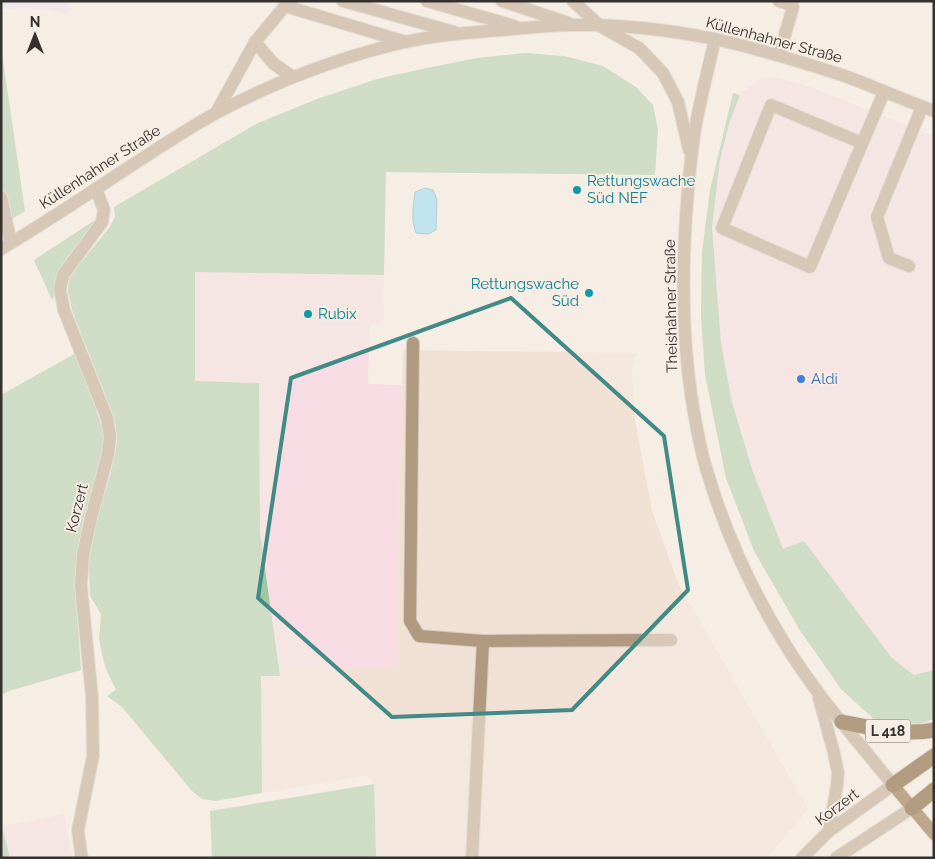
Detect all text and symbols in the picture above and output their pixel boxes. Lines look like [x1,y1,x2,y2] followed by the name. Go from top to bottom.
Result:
[10,10,60,60] north arrow
[704,13,844,67] street label: Küllenhahner Straße
[30,14,40,30] text: N
[36,121,164,213] street label: Küllenhahner Straße
[587,172,696,207] place label: Rettungswache Süd NEF
[571,184,583,196] marker: Rettungswache Süd NEF
[661,239,681,373] street label: Theishahner Straße
[471,275,579,310] place label: Rettungswache Süd
[583,287,595,299] marker: Rettungswache Süd
[318,305,357,323] place label: Rubix
[302,308,314,320] marker: Rubix
[811,370,838,388] place label: Aldi
[795,373,807,385] marker: Aldi
[62,482,92,534] street label: Korzert
[866,719,910,742] road number: L 418
[812,785,862,829] street label: Korzert

